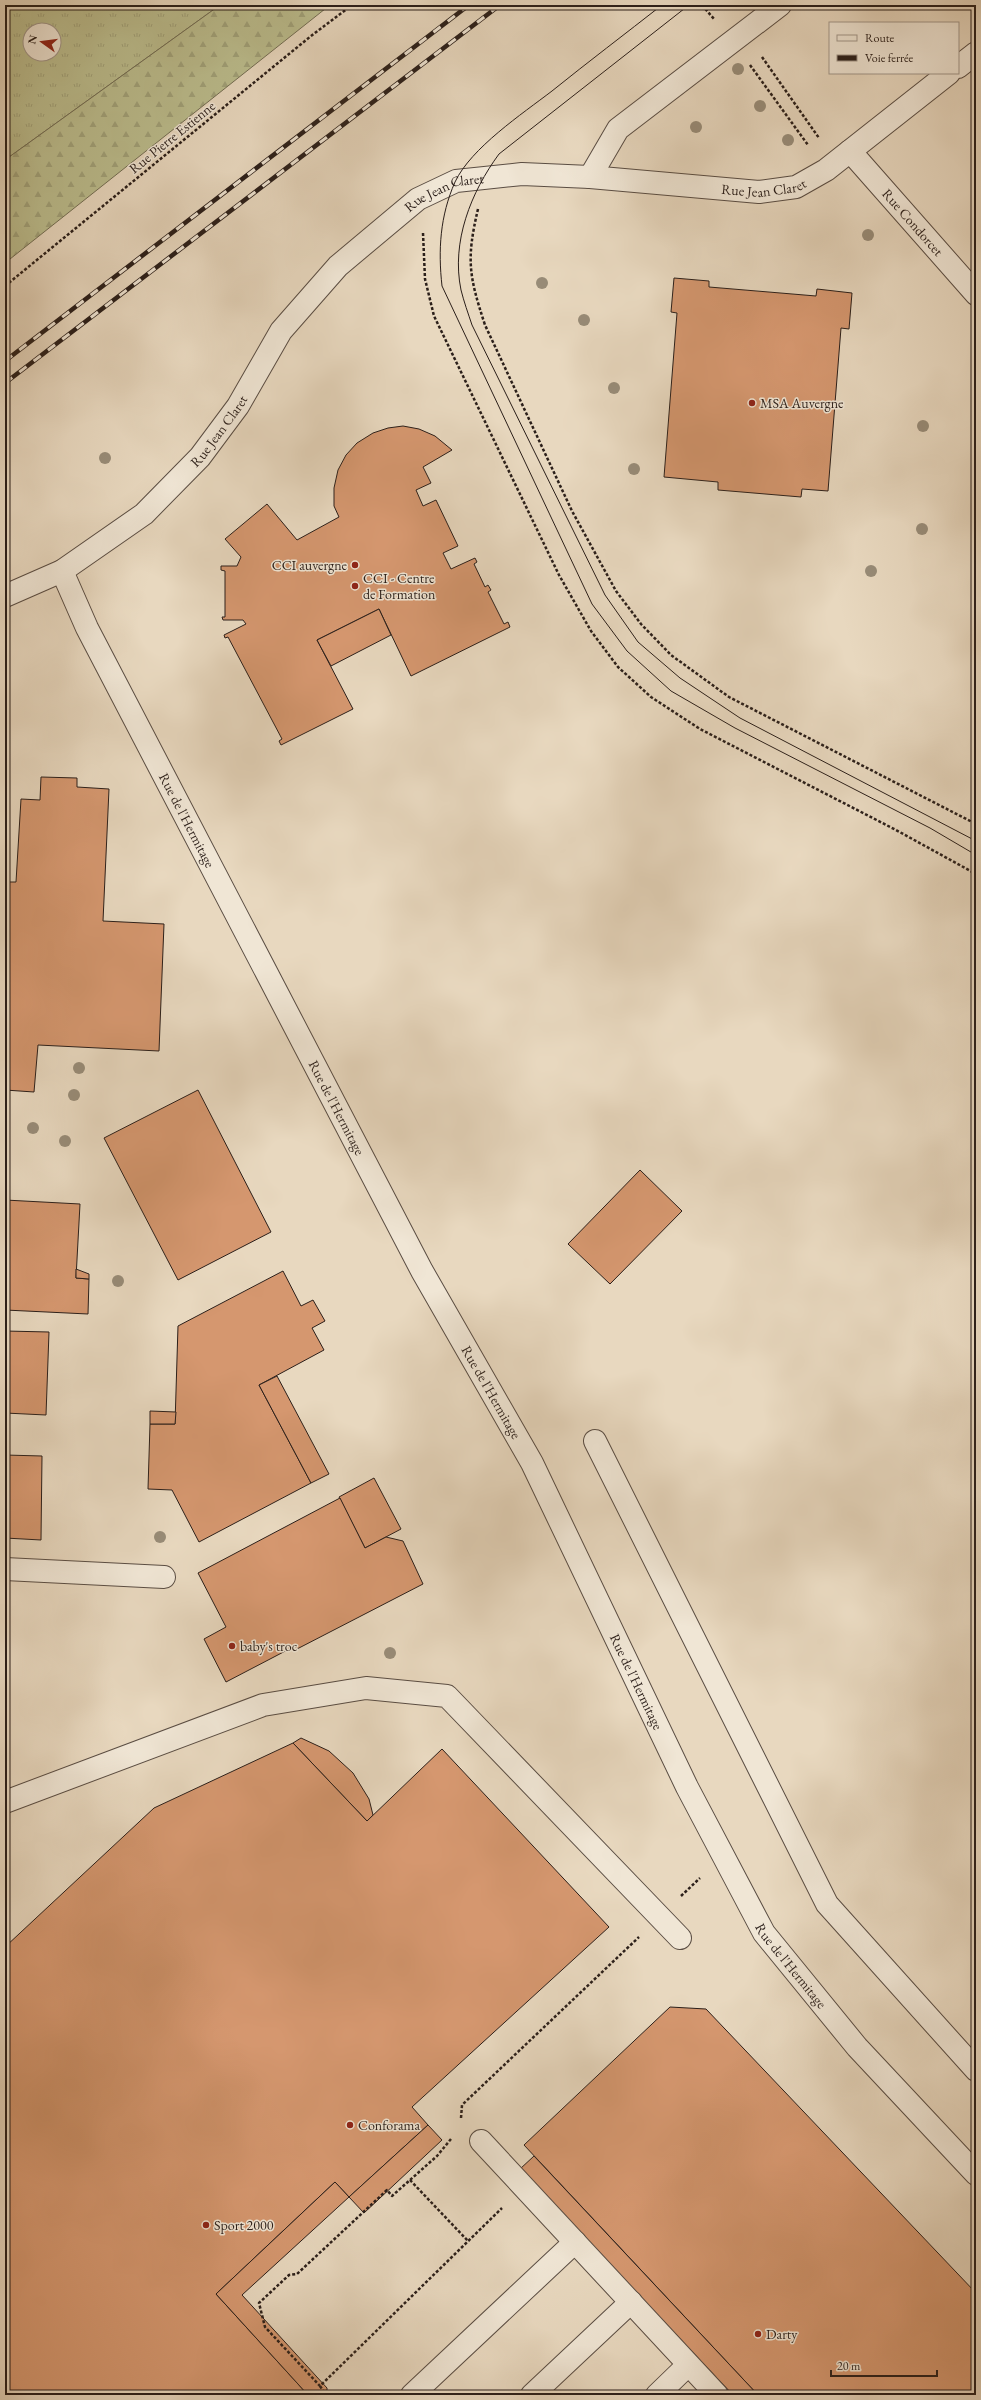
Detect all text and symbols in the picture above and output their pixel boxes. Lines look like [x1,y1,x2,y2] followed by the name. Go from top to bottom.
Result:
[22,22,62,62] north arrow
[829,22,959,74] legend
[865,30,895,46] text: Route
[24,33,40,46] text: N
[865,50,914,66] text: Voie ferrée
[125,96,219,177] street label: Rue Pierre Estienne
[400,169,485,216] street label: Rue Jean Claret
[721,174,810,201] street label: Rue Jean Claret
[878,185,948,260] street label: Rue Condorcet
[186,391,252,471] street label: Rue Jean Claret
[760,394,844,412] place label: MSA Auvergne
[747,398,757,408] marker: MSA Auvergne
[272,556,348,574] place label: CCI auvergne
[350,560,360,570] marker: CCI auvergne
[363,569,436,603] place label: CCI - Centre de Formation
[350,581,360,591] marker: CCI - Centre de Formation
[155,770,220,871] street label: Rue de l'Hermitage
[305,1057,369,1159] street label: Rue de l'Hermitage
[458,1342,526,1443] street label: Rue de l'Hermitage
[606,1631,668,1733] street label: Rue de l'Hermitage
[240,1637,298,1655] place label: baby's troc
[227,1641,237,1651] marker: baby's troc
[751,1920,831,2012] street label: Rue de l'Hermitage
[358,2116,420,2134] place label: Conforama
[345,2120,355,2130] marker: Conforama
[214,2216,274,2234] place label: Sport 2000
[201,2220,211,2230] marker: Sport 2000
[766,2325,798,2343] place label: Darty
[753,2329,763,2339] marker: Darty
[831,2352,937,2378] scale bar
[837,2358,861,2374] text: 20 m

